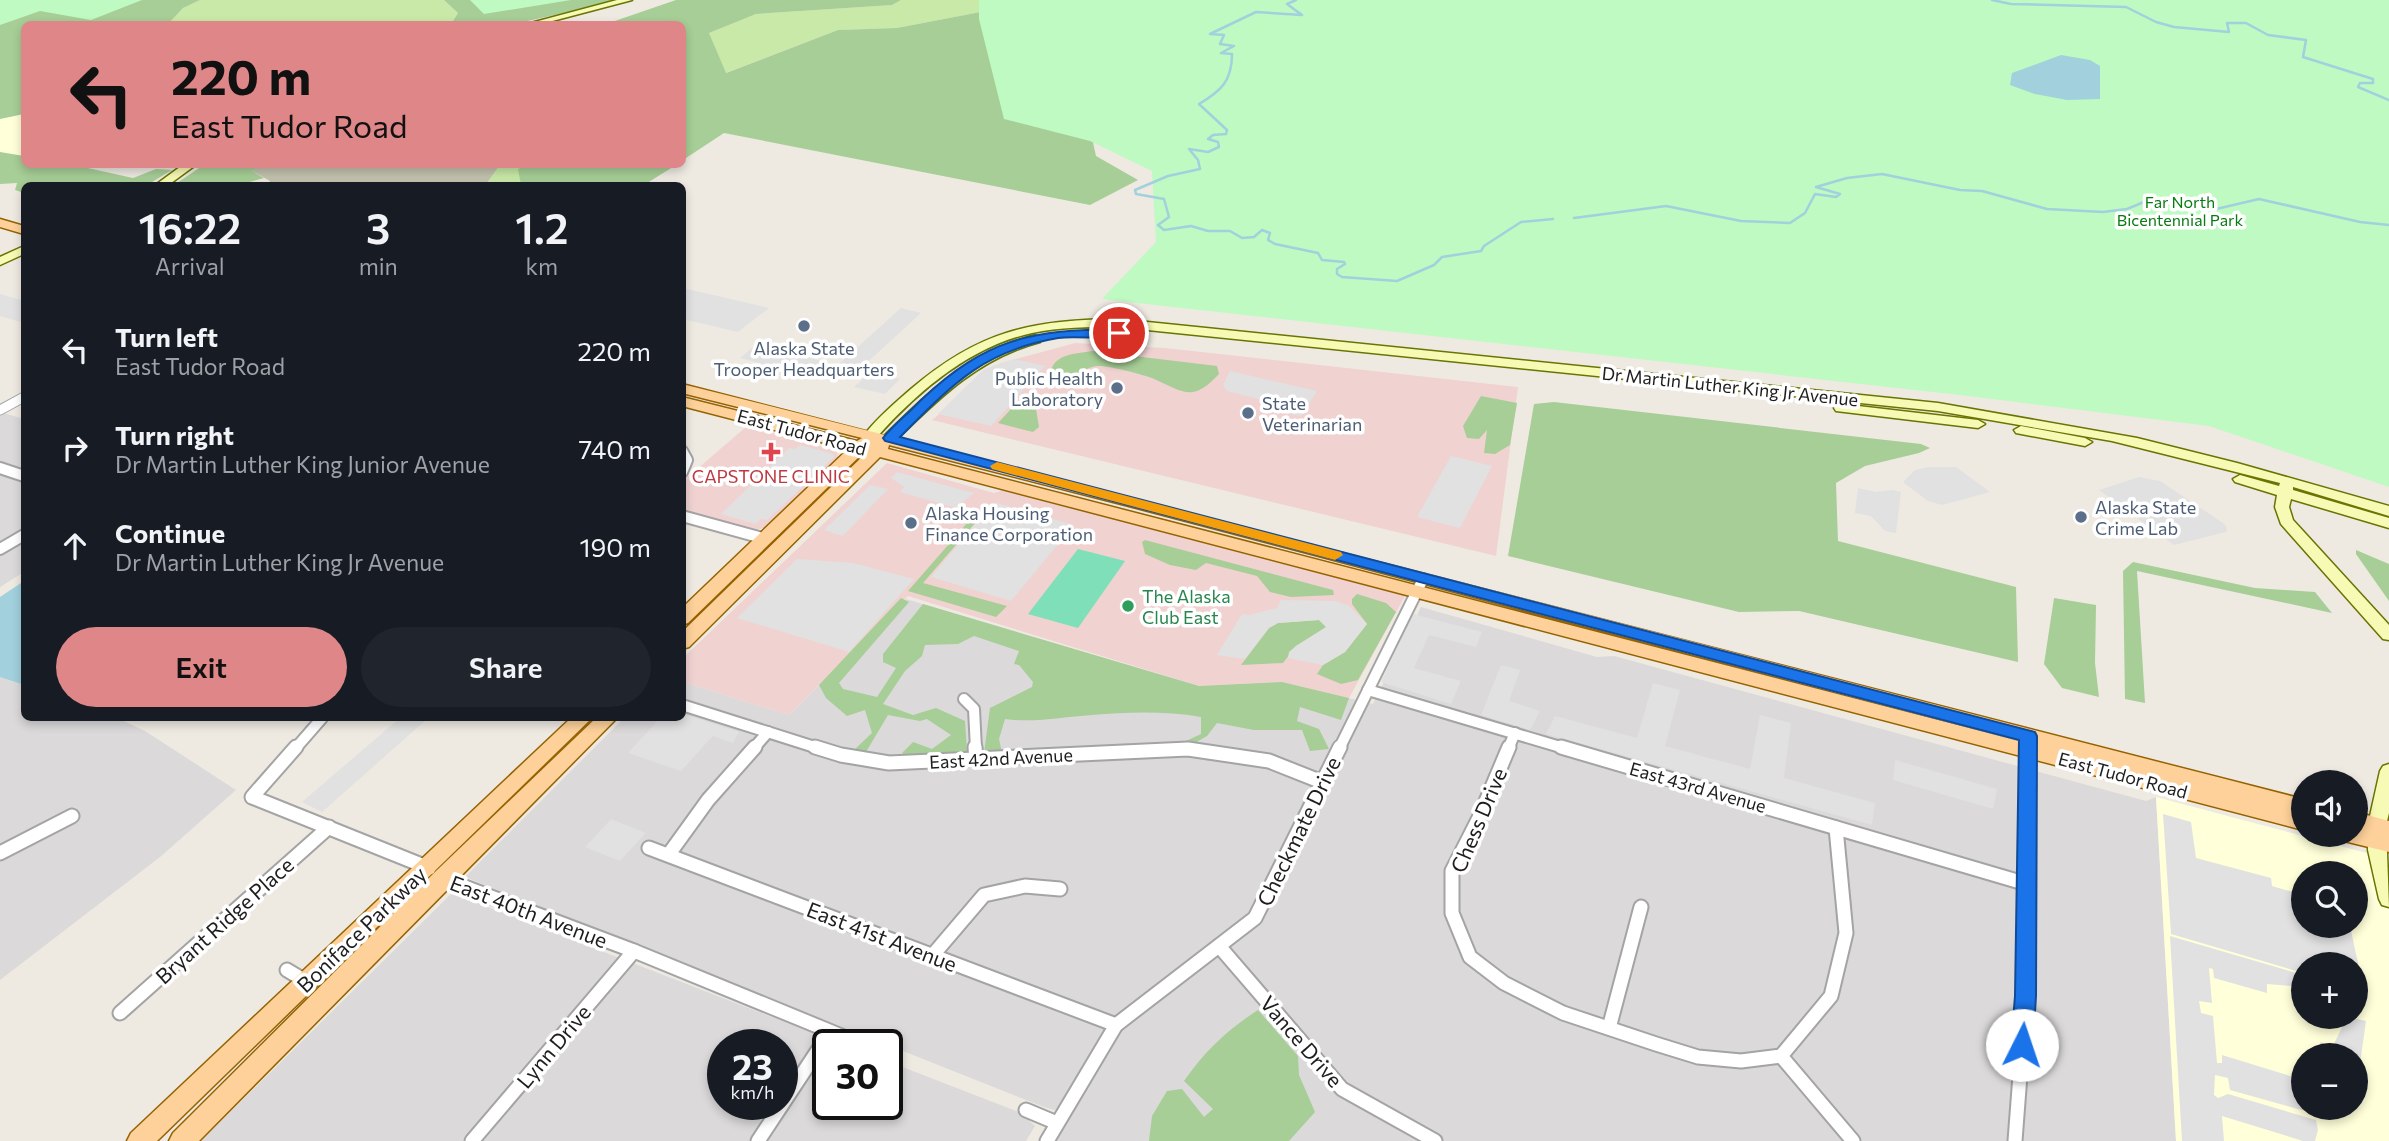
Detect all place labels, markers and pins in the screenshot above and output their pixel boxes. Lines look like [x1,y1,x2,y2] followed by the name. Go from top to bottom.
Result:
[1089,303,1149,363] pin
[796,318,812,334] marker: Alaska State Trooper Headquarters
[714,337,895,380] place label: Alaska State Trooper Headquarters
[995,367,1103,410] place label: Public Health Laboratory
[1109,380,1125,396] marker: Public Health Laboratory
[1262,392,1362,435] place label: State Veterinarian
[1240,405,1256,421] marker: State Veterinarian
[761,442,781,462] marker: CAPSTONE CLINIC
[692,465,850,487] place label: CAPSTONE CLINIC
[2095,496,2196,539] place label: Alaska State Crime Lab
[925,502,1093,545] place label: Alaska Housing Finance Corporation
[2073,509,2089,525] marker: Alaska State Crime Lab
[903,515,919,531] marker: Alaska Housing Finance Corporation
[1142,585,1231,628] place label: The Alaska Club East
[1120,598,1136,614] marker: The Alaska Club East

